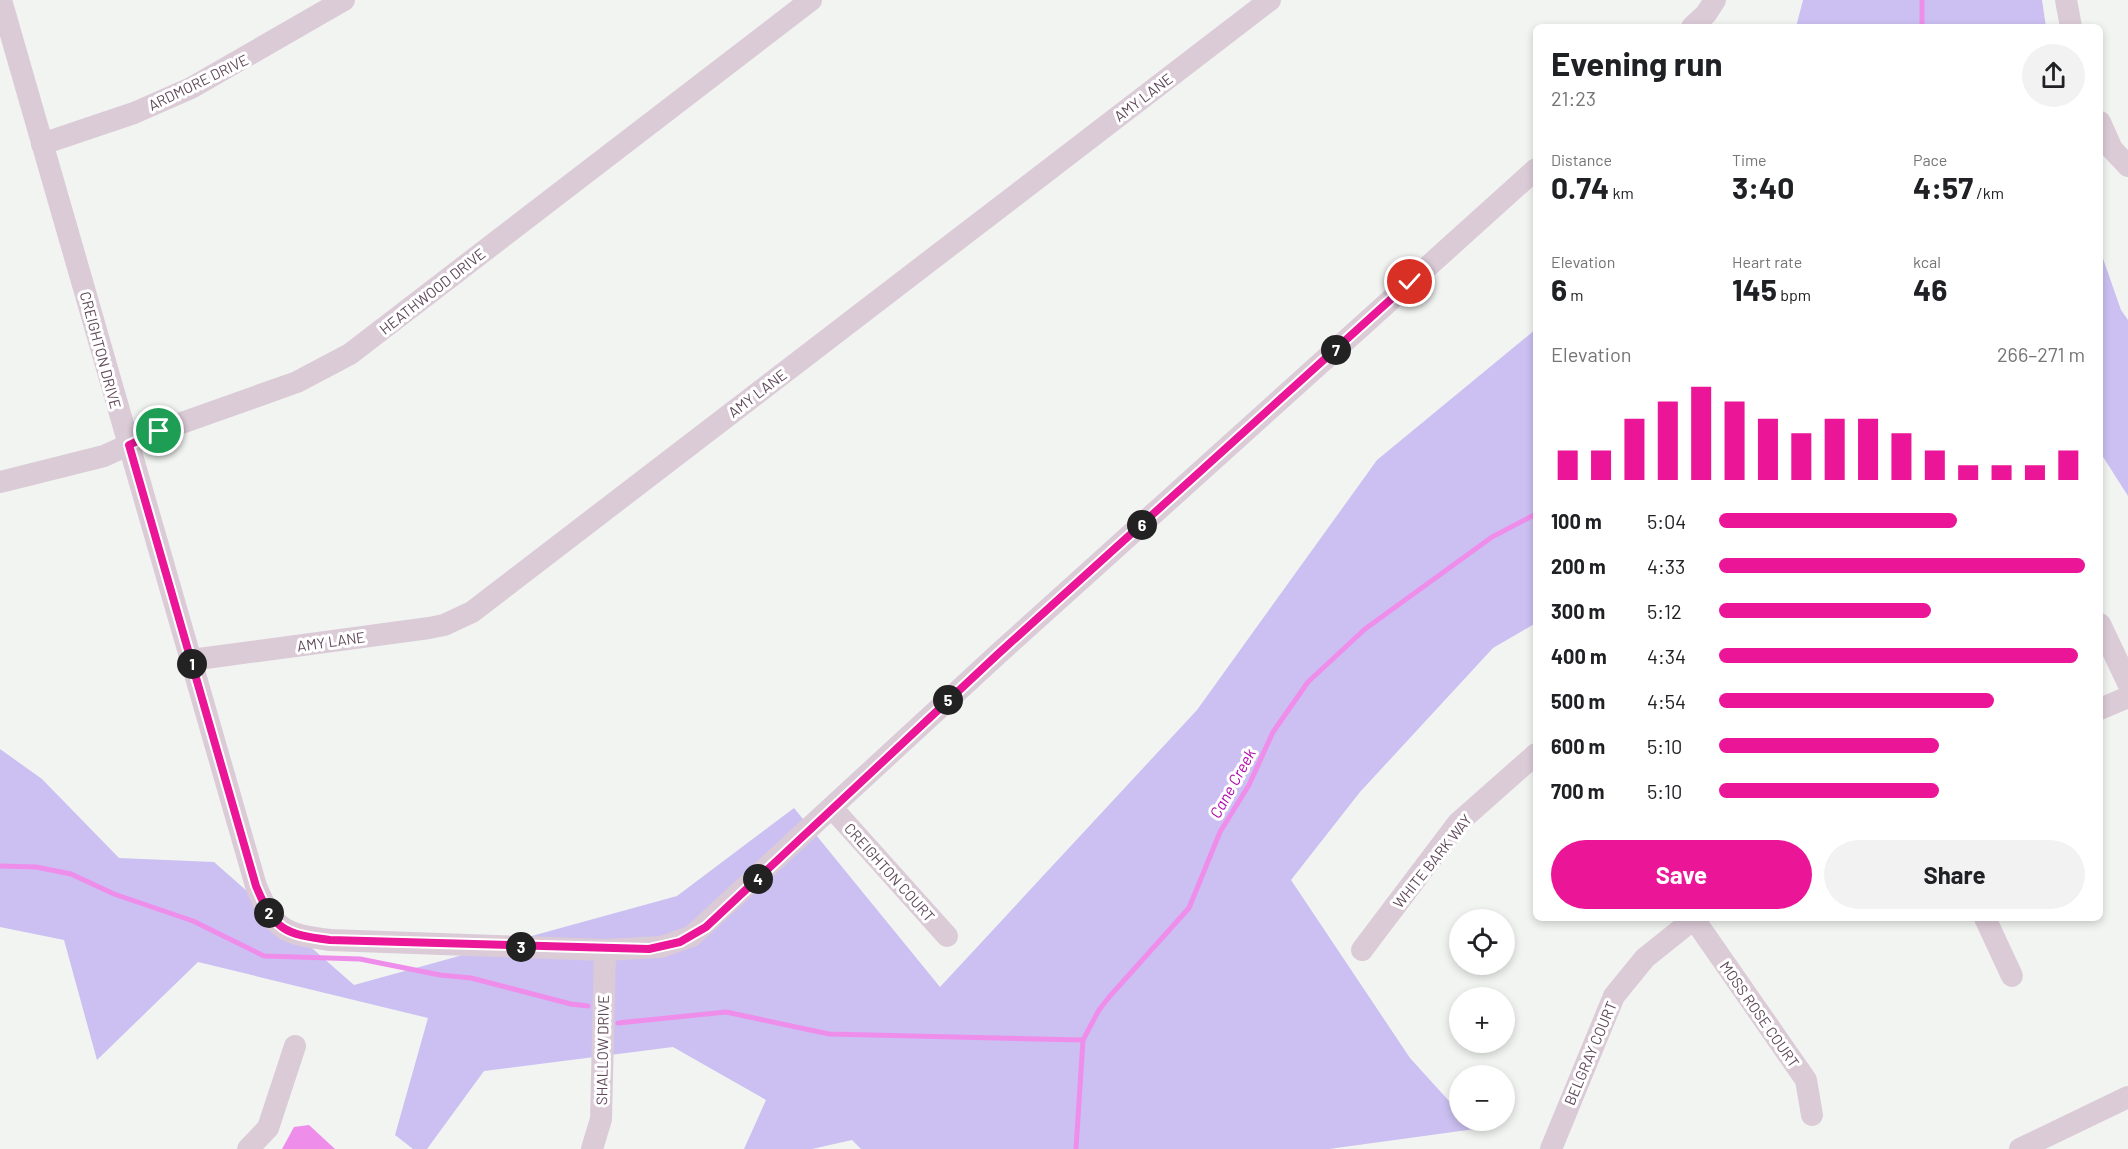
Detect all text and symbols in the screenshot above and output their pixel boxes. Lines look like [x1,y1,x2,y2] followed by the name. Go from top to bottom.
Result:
[1551,43,1723,83] text: Evening run
[2022,44,2085,107] button: share
[145,50,251,114] street label: ARDMORE DRIVE
[1110,69,1176,125] street label: AMY LANE
[1551,86,1596,110] text: 21:23
[1551,150,1612,169] text: Distance
[1732,150,1767,169] text: Time
[1913,150,1947,169] text: Pace
[1551,169,1609,205] text: 0.74
[1732,169,1794,205] text: 3:40
[1913,169,1973,205] text: 4:57
[1609,183,1634,202] text: km
[1973,183,2004,202] text: /km
[376,244,488,338] street label: HEATHWOOD DRIVE
[1551,252,1615,271] text: Elevation
[1732,252,1802,271] text: Heart rate
[1913,252,1941,271] text: kcal
[1384,256,1435,307] pin
[1393,265,1426,298] icon: check
[1551,271,1567,307] text: 6
[1732,271,1777,307] text: 145
[1913,271,1947,307] text: 46
[1567,285,1584,304] text: m
[1777,285,1811,304] text: bpm
[77,289,125,411] street label: CREIGHTON DRIVE
[1321,335,1351,365] pin: 7
[1332,340,1340,359] text: 7
[1551,342,1632,366] text: Elevation
[1997,342,2085,366] text: 266–271 m
[724,365,790,421] street label: AMY LANE
[133,405,184,456] pin
[142,414,175,447] icon: arrive
[1551,509,1602,533] text: 100 m
[1647,509,1686,533] text: 5:04
[1127,510,1157,540] pin: 6
[1138,515,1146,534] text: 6
[1551,554,1606,578] text: 200 m
[1647,554,1685,578] text: 4:33
[1551,599,1605,623] text: 300 m
[1647,599,1682,623] text: 5:12
[296,627,366,655] street label: AMY LANE
[1551,644,1607,668] text: 400 m
[1647,644,1686,668] text: 4:34
[177,649,207,679] pin: 1
[189,654,195,673] text: 1
[933,685,963,715] pin: 5
[1551,689,1605,713] text: 500 m
[1647,689,1686,713] text: 4:54
[944,690,952,709] text: 5
[1551,734,1605,758] text: 600 m
[1647,734,1682,758] text: 5:10
[1205,745,1259,821] water label: Cane Creek
[1551,779,1604,803] text: 700 m
[1647,779,1682,803] text: 5:10
[1389,811,1475,911] street label: WHITE BARK WAY
[841,819,939,925] street label: CREIGHTON COURT
[1551,840,1812,909] button: Save
[1824,840,2085,909] button: Share
[743,864,773,894] pin: 4
[753,869,763,888] text: 4
[254,898,284,928] pin: 2
[265,903,273,922] text: 2
[1449,909,1515,1131] map controls
[1449,909,1515,975] button: locate
[506,932,536,962] pin: 3
[517,937,525,956] text: 3
[1717,957,1803,1071] street label: MOSS ROSE COURT
[1449,987,1515,1053] button: +
[592,995,612,1105] street label: SHALLOW DRIVE
[1560,998,1620,1108] street label: BELGRAY COURT
[1449,1065,1515,1131] button: −

